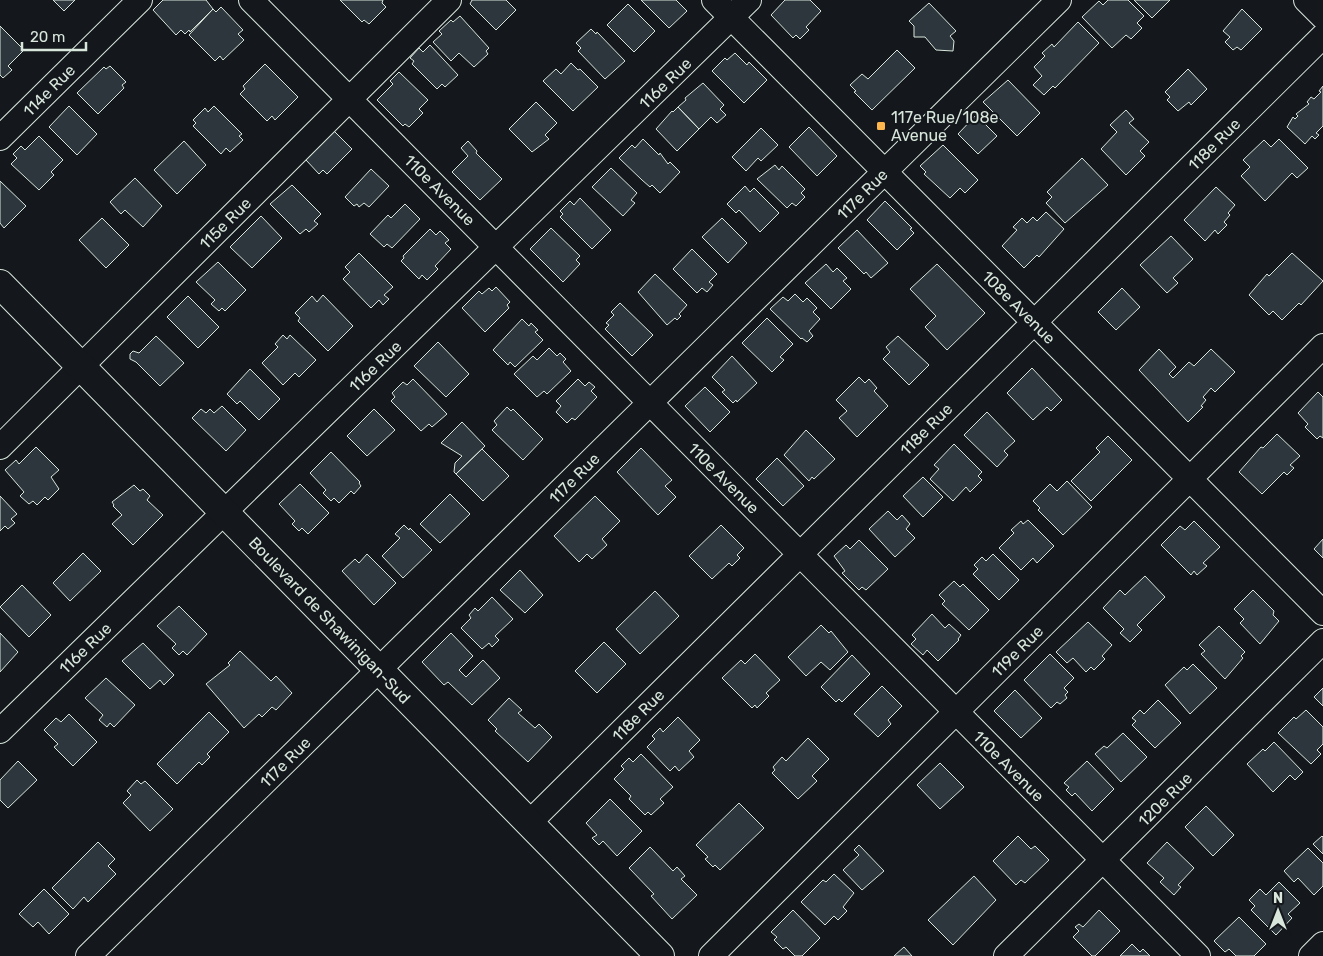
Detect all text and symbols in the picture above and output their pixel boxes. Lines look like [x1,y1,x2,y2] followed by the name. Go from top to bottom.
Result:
[22,20,86,52] scale bar
[30,28,65,46] text: 20 m
[635,54,695,113] street label: 116e Rue
[19,60,79,120] street label: 114e Rue
[891,108,999,145] place label: 117e Rue/108e Avenue
[1184,114,1244,174] street label: 118e Rue
[875,120,887,132] marker: 117e Rue/108e Avenue
[400,151,479,230] street label: 110e Avenue
[833,165,892,224] street label: 117e Rue
[196,194,255,253] street label: 115e Rue
[978,267,1059,348] street label: 108e Avenue
[345,337,405,396] street label: 116e Rue
[896,399,956,459] street label: 118e Rue
[684,439,763,518] street label: 110e Avenue
[545,449,604,508] street label: 117e Rue
[245,533,414,708] street label: Boulevard de Shawinigan-Sud
[55,619,115,678] street label: 116e Rue
[988,622,1047,681] street label: 119e Rue
[608,685,668,745] street label: 118e Rue
[969,727,1048,806] street label: 110e Avenue
[256,733,315,792] street label: 117e Rue
[1134,768,1196,830] street label: 120e Rue
[1253,886,1303,936] north arrow
[1273,890,1283,907] text: N

